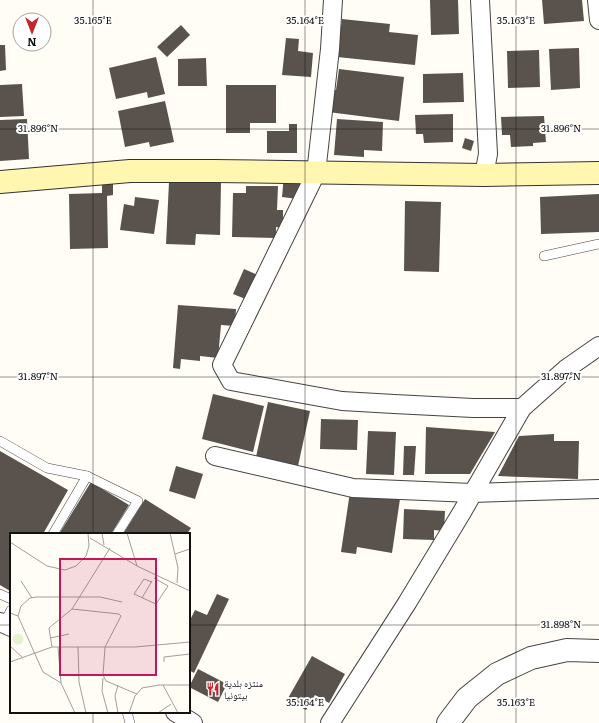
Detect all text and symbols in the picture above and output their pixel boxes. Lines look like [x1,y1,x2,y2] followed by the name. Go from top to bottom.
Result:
[12,12,52,52] north arrow
[74,12,112,27] text: 35.165°E
[286,12,324,27] text: 35.164°E
[497,12,535,27] text: 35.163°E
[27,35,37,51] text: N
[18,120,58,135] text: 31.896°N
[541,120,581,135] text: 31.896°N
[18,368,58,383] text: 31.897°N
[541,368,581,383] text: 31.897°N
[10,533,190,713] inset map
[541,616,581,631] text: 31.898°N
[224,675,264,702] place label: منتزه بلدية بيتونيا
[205,681,221,697] restaurant icon: منتزه بلدية بيتونيا
[286,694,324,709] text: 35.164°E
[497,694,535,709] text: 35.163°E

